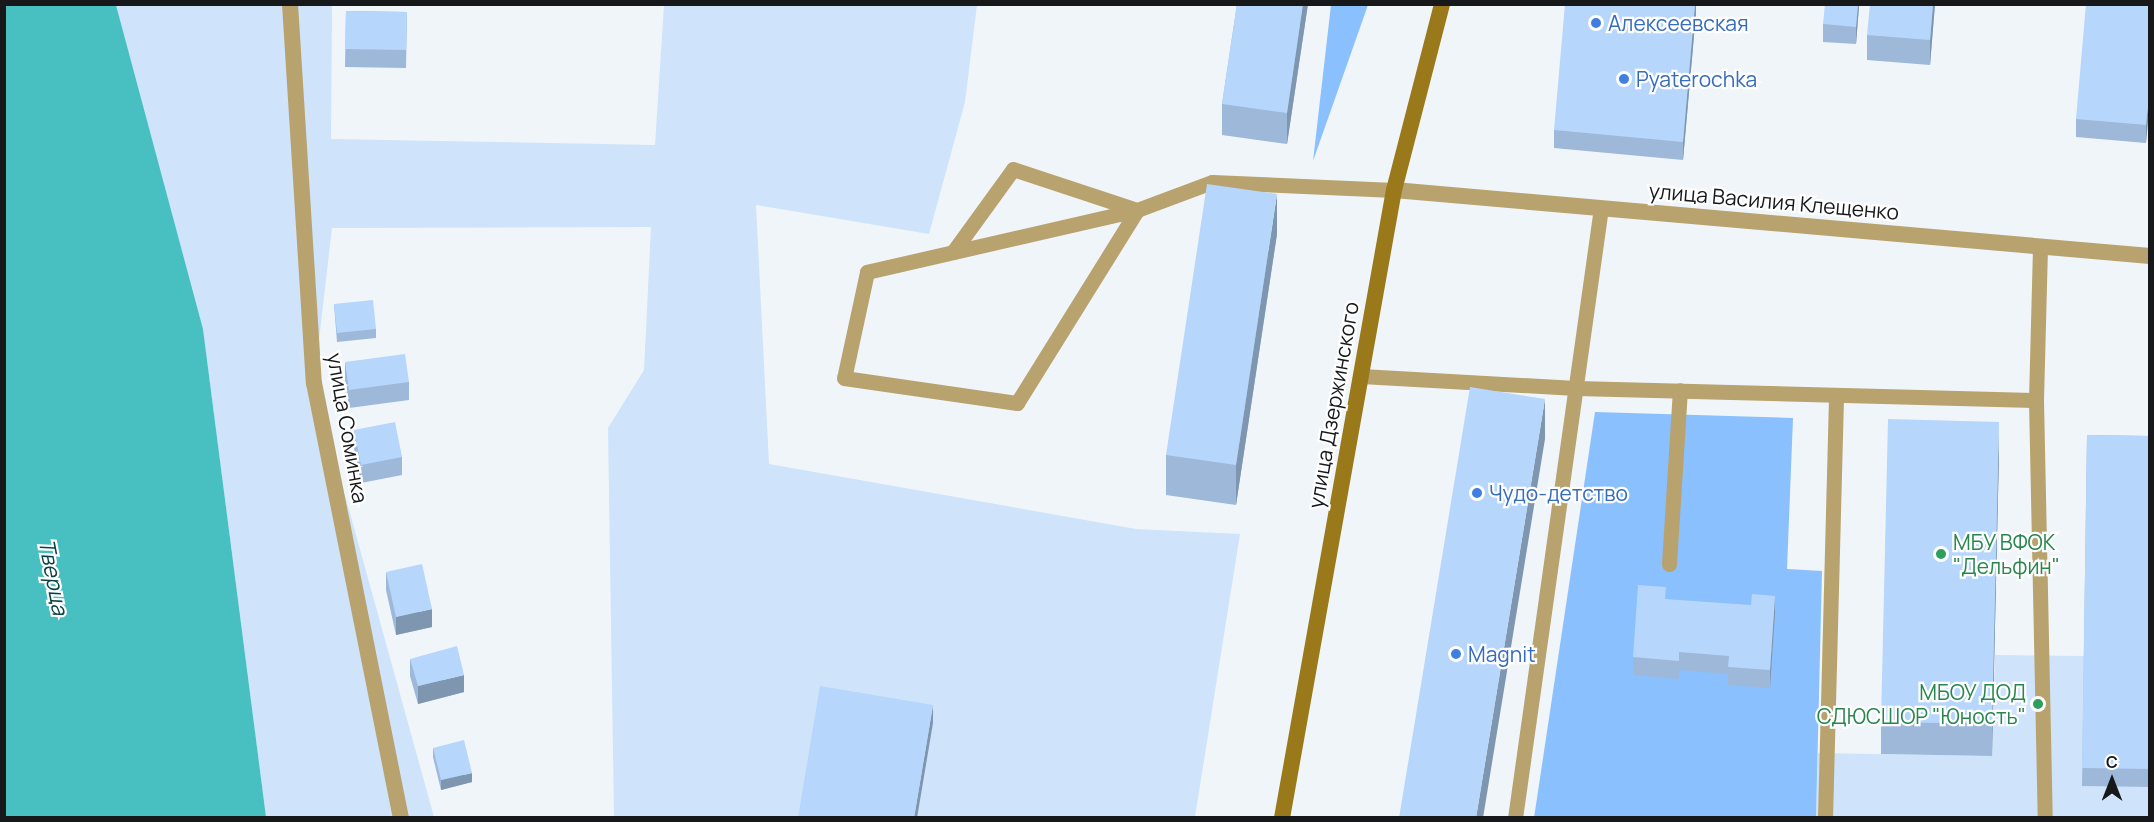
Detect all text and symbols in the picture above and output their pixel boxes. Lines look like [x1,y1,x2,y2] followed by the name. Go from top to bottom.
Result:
[1608,10,1749,36] place label: Алексеевская
[1589,16,1603,30] marker: Алексеевская
[1636,66,1757,92] place label: Pyaterochka
[1617,72,1631,86] marker: Pyaterochka
[1648,178,1900,224] street label: улица Василия Клещенко
[1302,300,1364,510] street label: улица Дзержинского
[322,351,374,505] street label: улица Соминка
[1489,480,1628,506] place label: Чудо-детство
[1470,486,1484,500] marker: Чудо-детство
[1953,529,2060,579] place label: МБУ ВФОК "Дельфин"
[33,537,73,617] water label: Тверца
[1934,547,1948,561] marker: МБУ ВФОК "Дельфин"
[1468,641,1536,667] place label: Magnit
[1449,647,1463,661] marker: Magnit
[1817,679,2026,729] place label: МБОУ ДОД СДЮСШОР "Юность"
[2031,697,2045,711] marker: МБОУ ДОД СДЮСШОР "Юность"
[2082,750,2142,810] north arrow
[2106,751,2118,773] text: С

